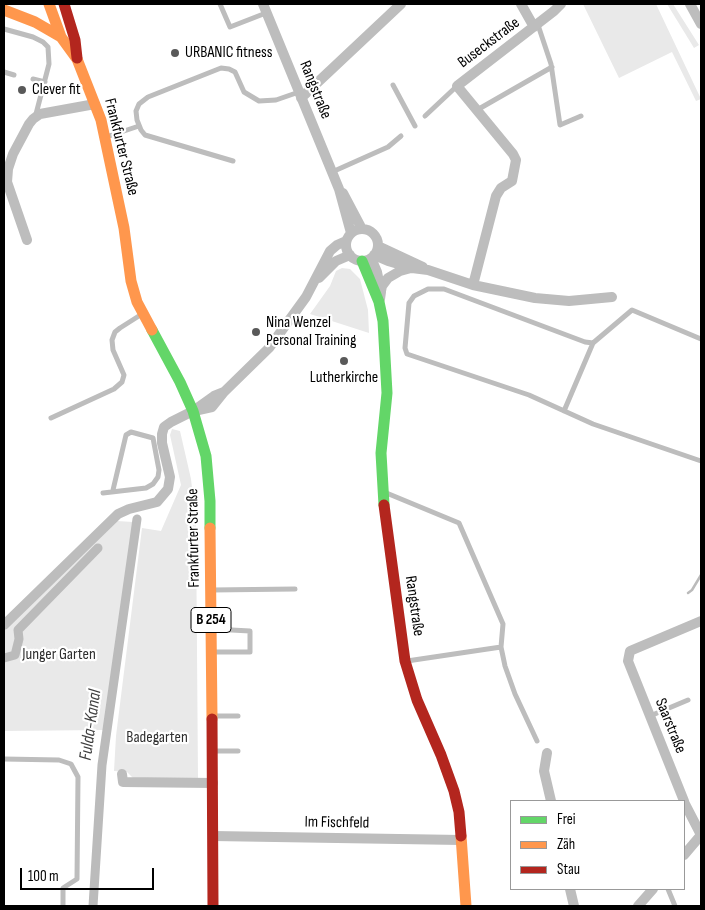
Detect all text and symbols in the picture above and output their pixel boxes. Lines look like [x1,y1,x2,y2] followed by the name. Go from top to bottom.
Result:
[454,14,524,72] street label: Buseckstraße
[185,43,272,63] place label: URBANIC fitness
[169,47,181,59] marker: URBANIC fitness
[295,58,335,122] street label: Rangstraße
[32,80,81,100] place label: Clever fit
[16,84,28,96] marker: Clever fit
[100,97,142,197] street label: Frankfurter Straße
[266,313,356,351] place label: Nina Wenzel Personal Training
[250,326,262,338] marker: Nina Wenzel Personal Training
[338,355,350,367] marker: Lutherkirche
[310,368,378,388] place label: Lutherkirche
[184,488,204,588] street label: Frankfurter Straße
[400,575,428,637] street label: Rangstraße
[191,608,231,632] road number: B 254
[22,645,96,665] park label: Junger Garten
[75,688,107,762] water label: Fulda-Kanal
[650,696,690,756] street label: Saarstraße
[126,728,188,748] park label: Badegarten
[510,800,685,890] legend
[557,810,576,829] text: Frei
[305,813,369,833] street label: Im Fischfeld
[557,835,575,854] text: Zäh
[22,858,156,890] scale bar
[557,860,580,879] text: Stau
[28,867,59,886] text: 100 m

